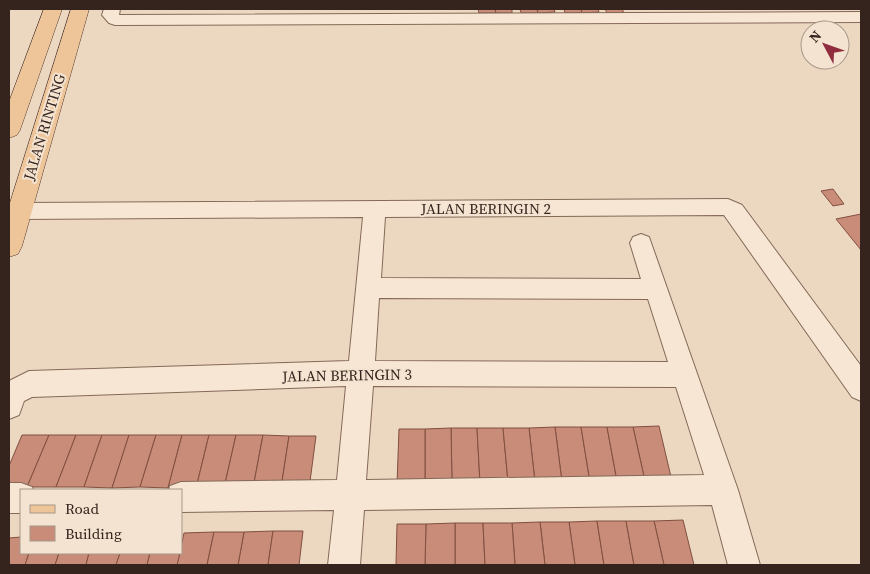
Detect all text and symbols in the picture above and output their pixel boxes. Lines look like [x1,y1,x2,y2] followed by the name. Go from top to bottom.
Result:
[800,20,850,70] north arrow
[804,26,826,47] text: N
[18,71,70,184] street label: JALAN RINTING
[420,198,551,219] street label: JALAN BERINGIN 2
[281,363,412,387] street label: JALAN BERINGIN 3
[20,489,182,554] legend
[65,498,99,519] text: Road
[65,523,122,544] text: Building

